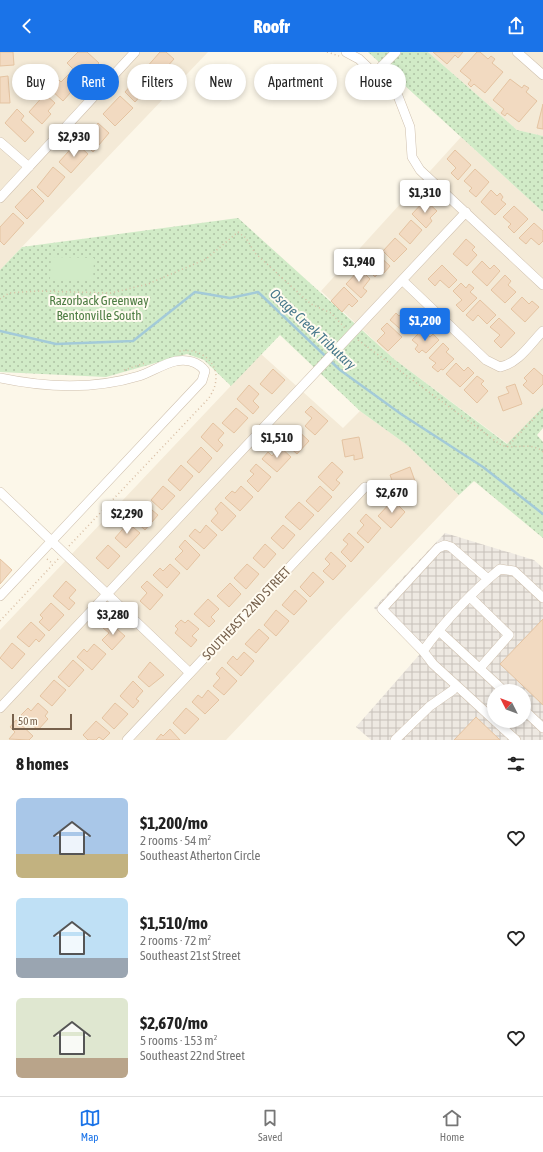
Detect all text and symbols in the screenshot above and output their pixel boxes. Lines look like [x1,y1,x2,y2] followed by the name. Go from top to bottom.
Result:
[16,15,38,37] icon: back
[505,15,527,37] icon: share
[253,16,290,37] text: Roofr
[12,64,59,100] chip: Buy
[67,64,119,100] chip: Rent
[127,64,187,100] chip: Filters
[195,64,246,100] chip: New
[254,64,337,100] chip: Apartment
[345,64,406,100] chip: House
[41,124,107,158] pin: $2,930
[58,129,90,144] text: $2,930
[392,180,458,214] pin: $1,310
[409,185,441,200] text: $1,310
[326,249,392,283] pin: $1,940
[343,254,375,269] text: $1,940
[267,285,359,373] water label: Osage Creek Tributary
[49,293,149,323] park label: Razorback Greenway Bentonville South
[392,308,458,342] pin: $1,200
[409,313,441,328] text: $1,200
[244,425,310,459] pin: $1,510
[261,430,293,445] text: $1,510
[359,480,425,514] pin: $2,670
[376,485,408,500] text: $2,670
[94,501,160,535] pin: $2,290
[111,506,143,521] text: $2,290
[199,563,294,663] street label: SOUTHEAST 22ND STREET
[80,602,146,636] pin: $3,280
[97,607,129,622] text: $3,280
[487,684,531,728] north arrow
[487,684,531,728] map controls
[12,712,72,731] scale bar
[18,715,38,727] text: 50 m
[505,753,527,775] icon: filters
[16,754,69,774] text: 8 homes
[140,813,208,833] text: $1,200/mo
[48,814,96,862] icon: home
[505,827,527,849] icon: heart
[140,833,211,848] text: 2 rooms · 54 m²
[140,848,261,863] text: Southeast Atherton Circle
[140,913,208,933] text: $1,510/mo
[48,914,96,962] icon: home
[505,927,527,949] icon: heart
[140,933,211,948] text: 2 rooms · 72 m²
[140,948,241,963] text: Southeast 21st Street
[140,1013,208,1033] text: $2,670/mo
[48,1014,96,1062] icon: home
[505,1027,527,1049] icon: heart
[140,1033,217,1048] text: 5 rooms · 153 m²
[140,1048,245,1063] text: Southeast 22nd Street
[79,1107,101,1143] tab: Map
[258,1107,282,1143] tab: Saved
[440,1107,464,1143] tab: Home

